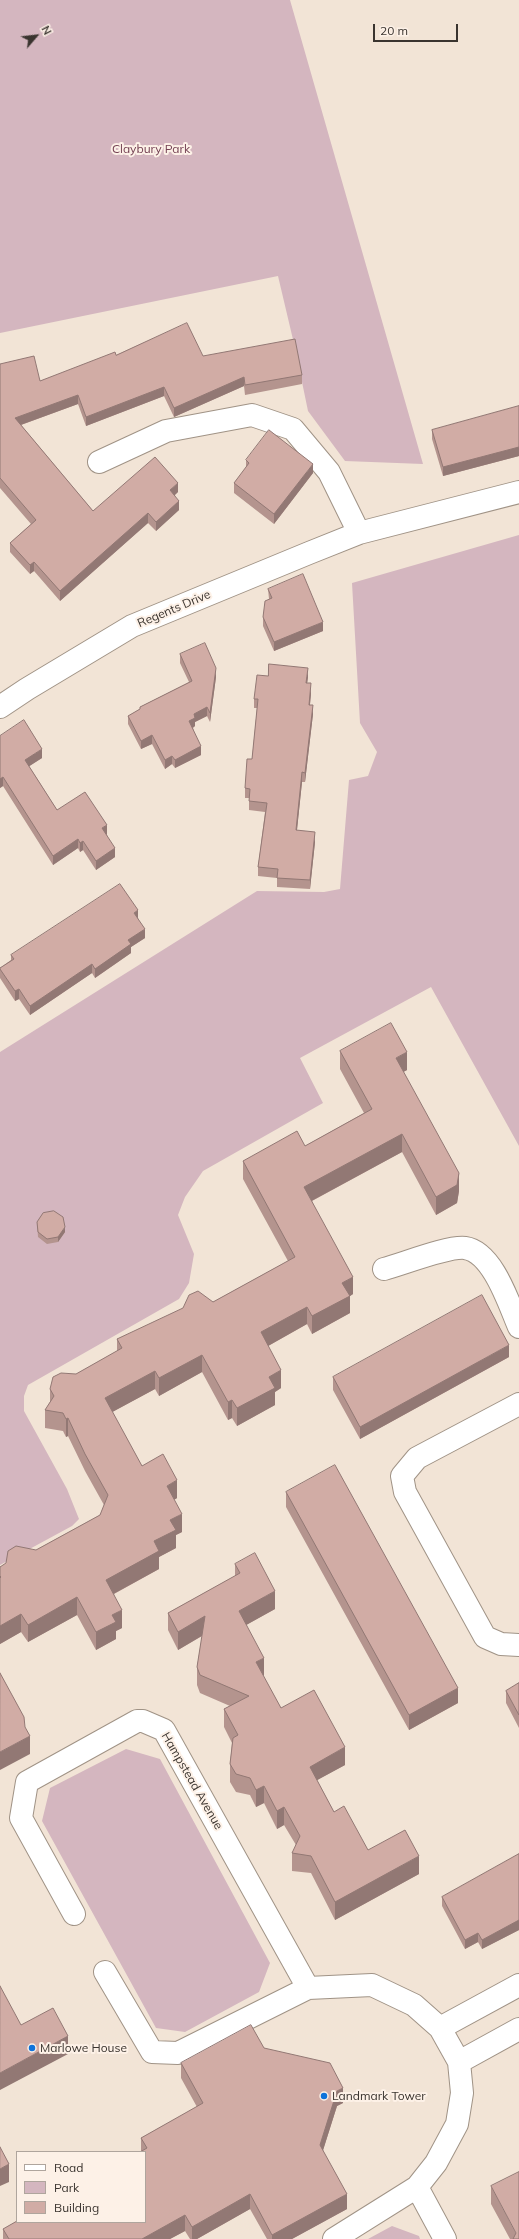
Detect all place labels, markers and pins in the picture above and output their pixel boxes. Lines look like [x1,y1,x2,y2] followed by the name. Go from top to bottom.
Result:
[40,2041,127,2055] place label: Marlowe House
[27,2043,37,2053] marker: Marlowe House
[332,2089,426,2103] place label: Landmark Tower
[319,2091,329,2101] marker: Landmark Tower

